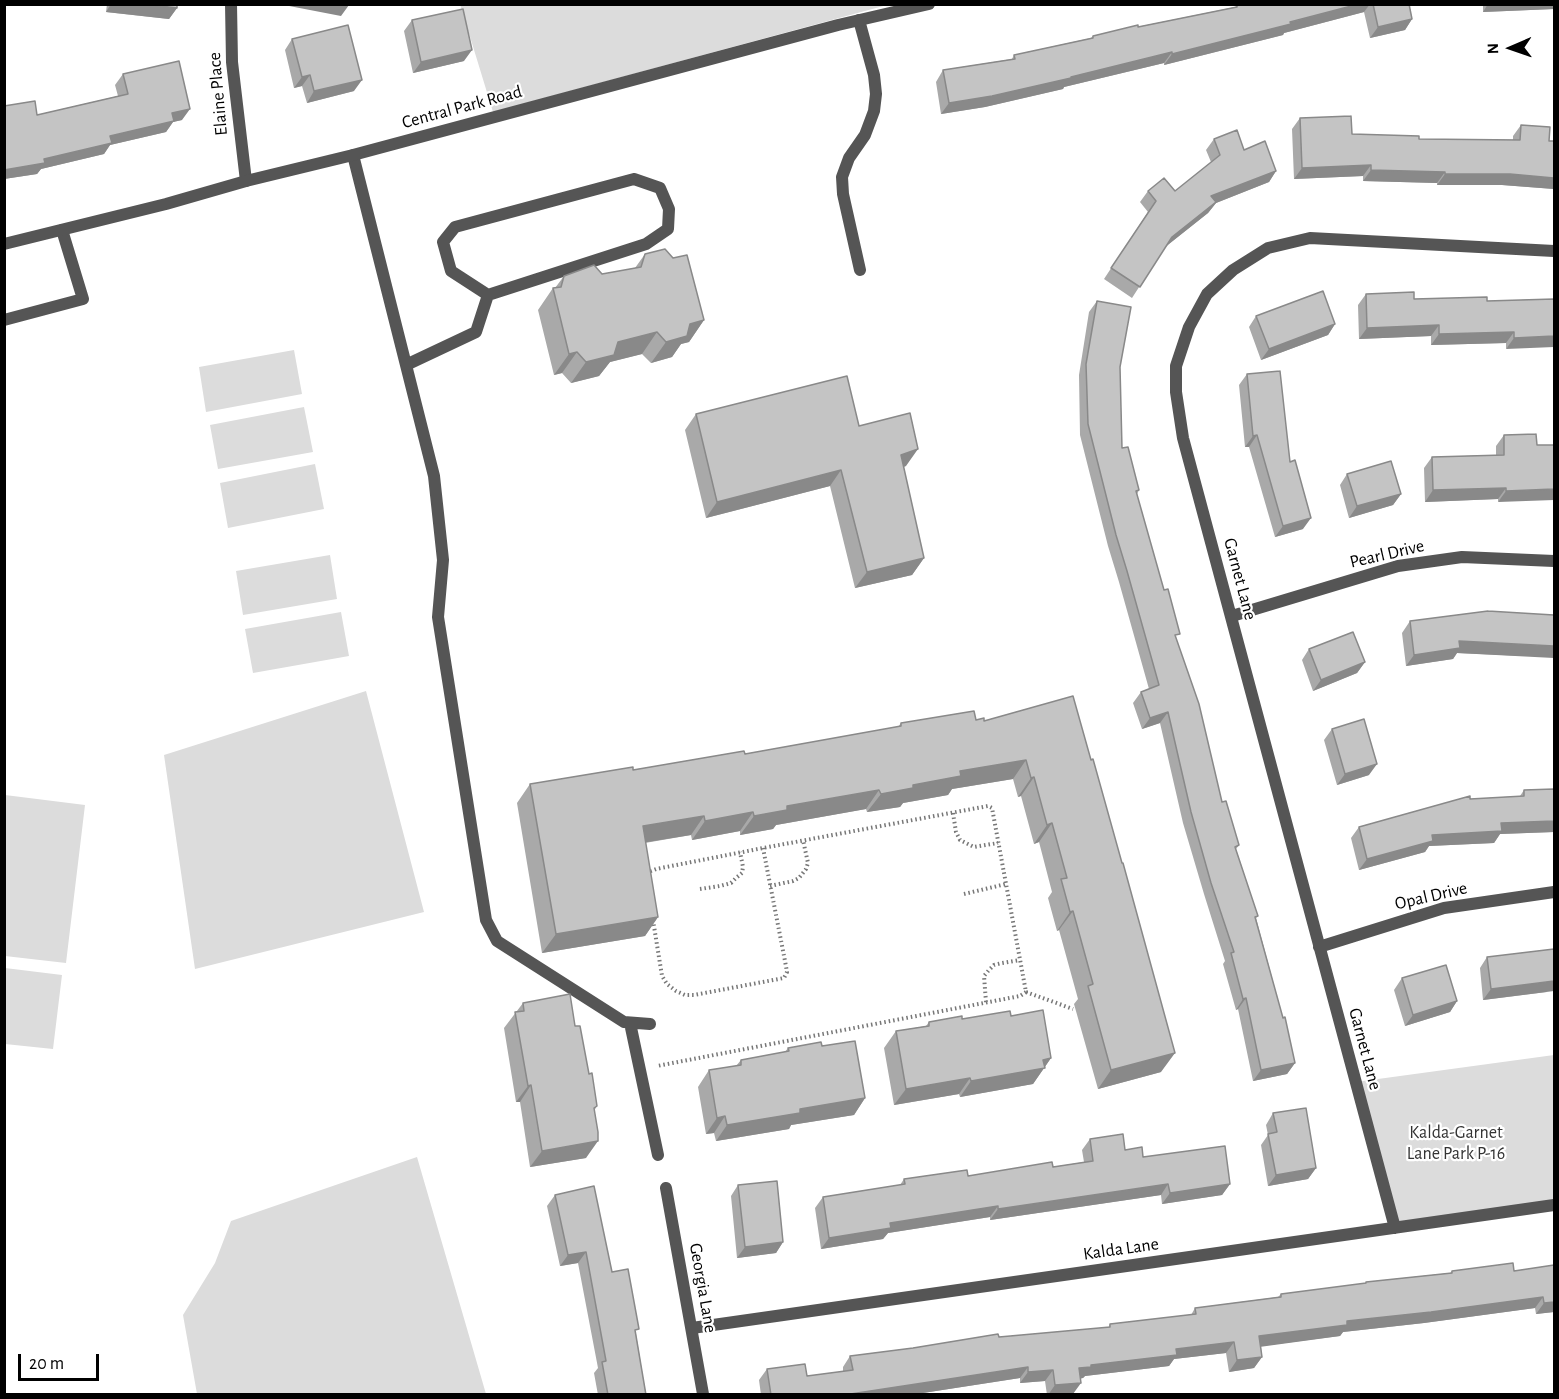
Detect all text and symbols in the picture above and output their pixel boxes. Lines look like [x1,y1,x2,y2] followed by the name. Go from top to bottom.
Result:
[1481,18,1541,78] north arrow
[1485,43,1501,54] text: N
[204,51,232,137] street label: Elaine Place
[400,81,524,133] street label: Central Park Road
[1348,535,1426,573] street label: Pearl Drive
[1219,536,1261,622] street label: Garnet Lane
[1393,877,1469,915] street label: Opal Drive
[1344,1006,1386,1092] street label: Garnet Lane
[1407,1122,1505,1164] park label: Kalda-Garnet Lane Park P-16
[1082,1233,1160,1265] street label: Kalda Lane
[684,1241,722,1335] street label: Georgia Lane
[21,1342,102,1380] scale bar
[29,1355,64,1373] text: 20 m

